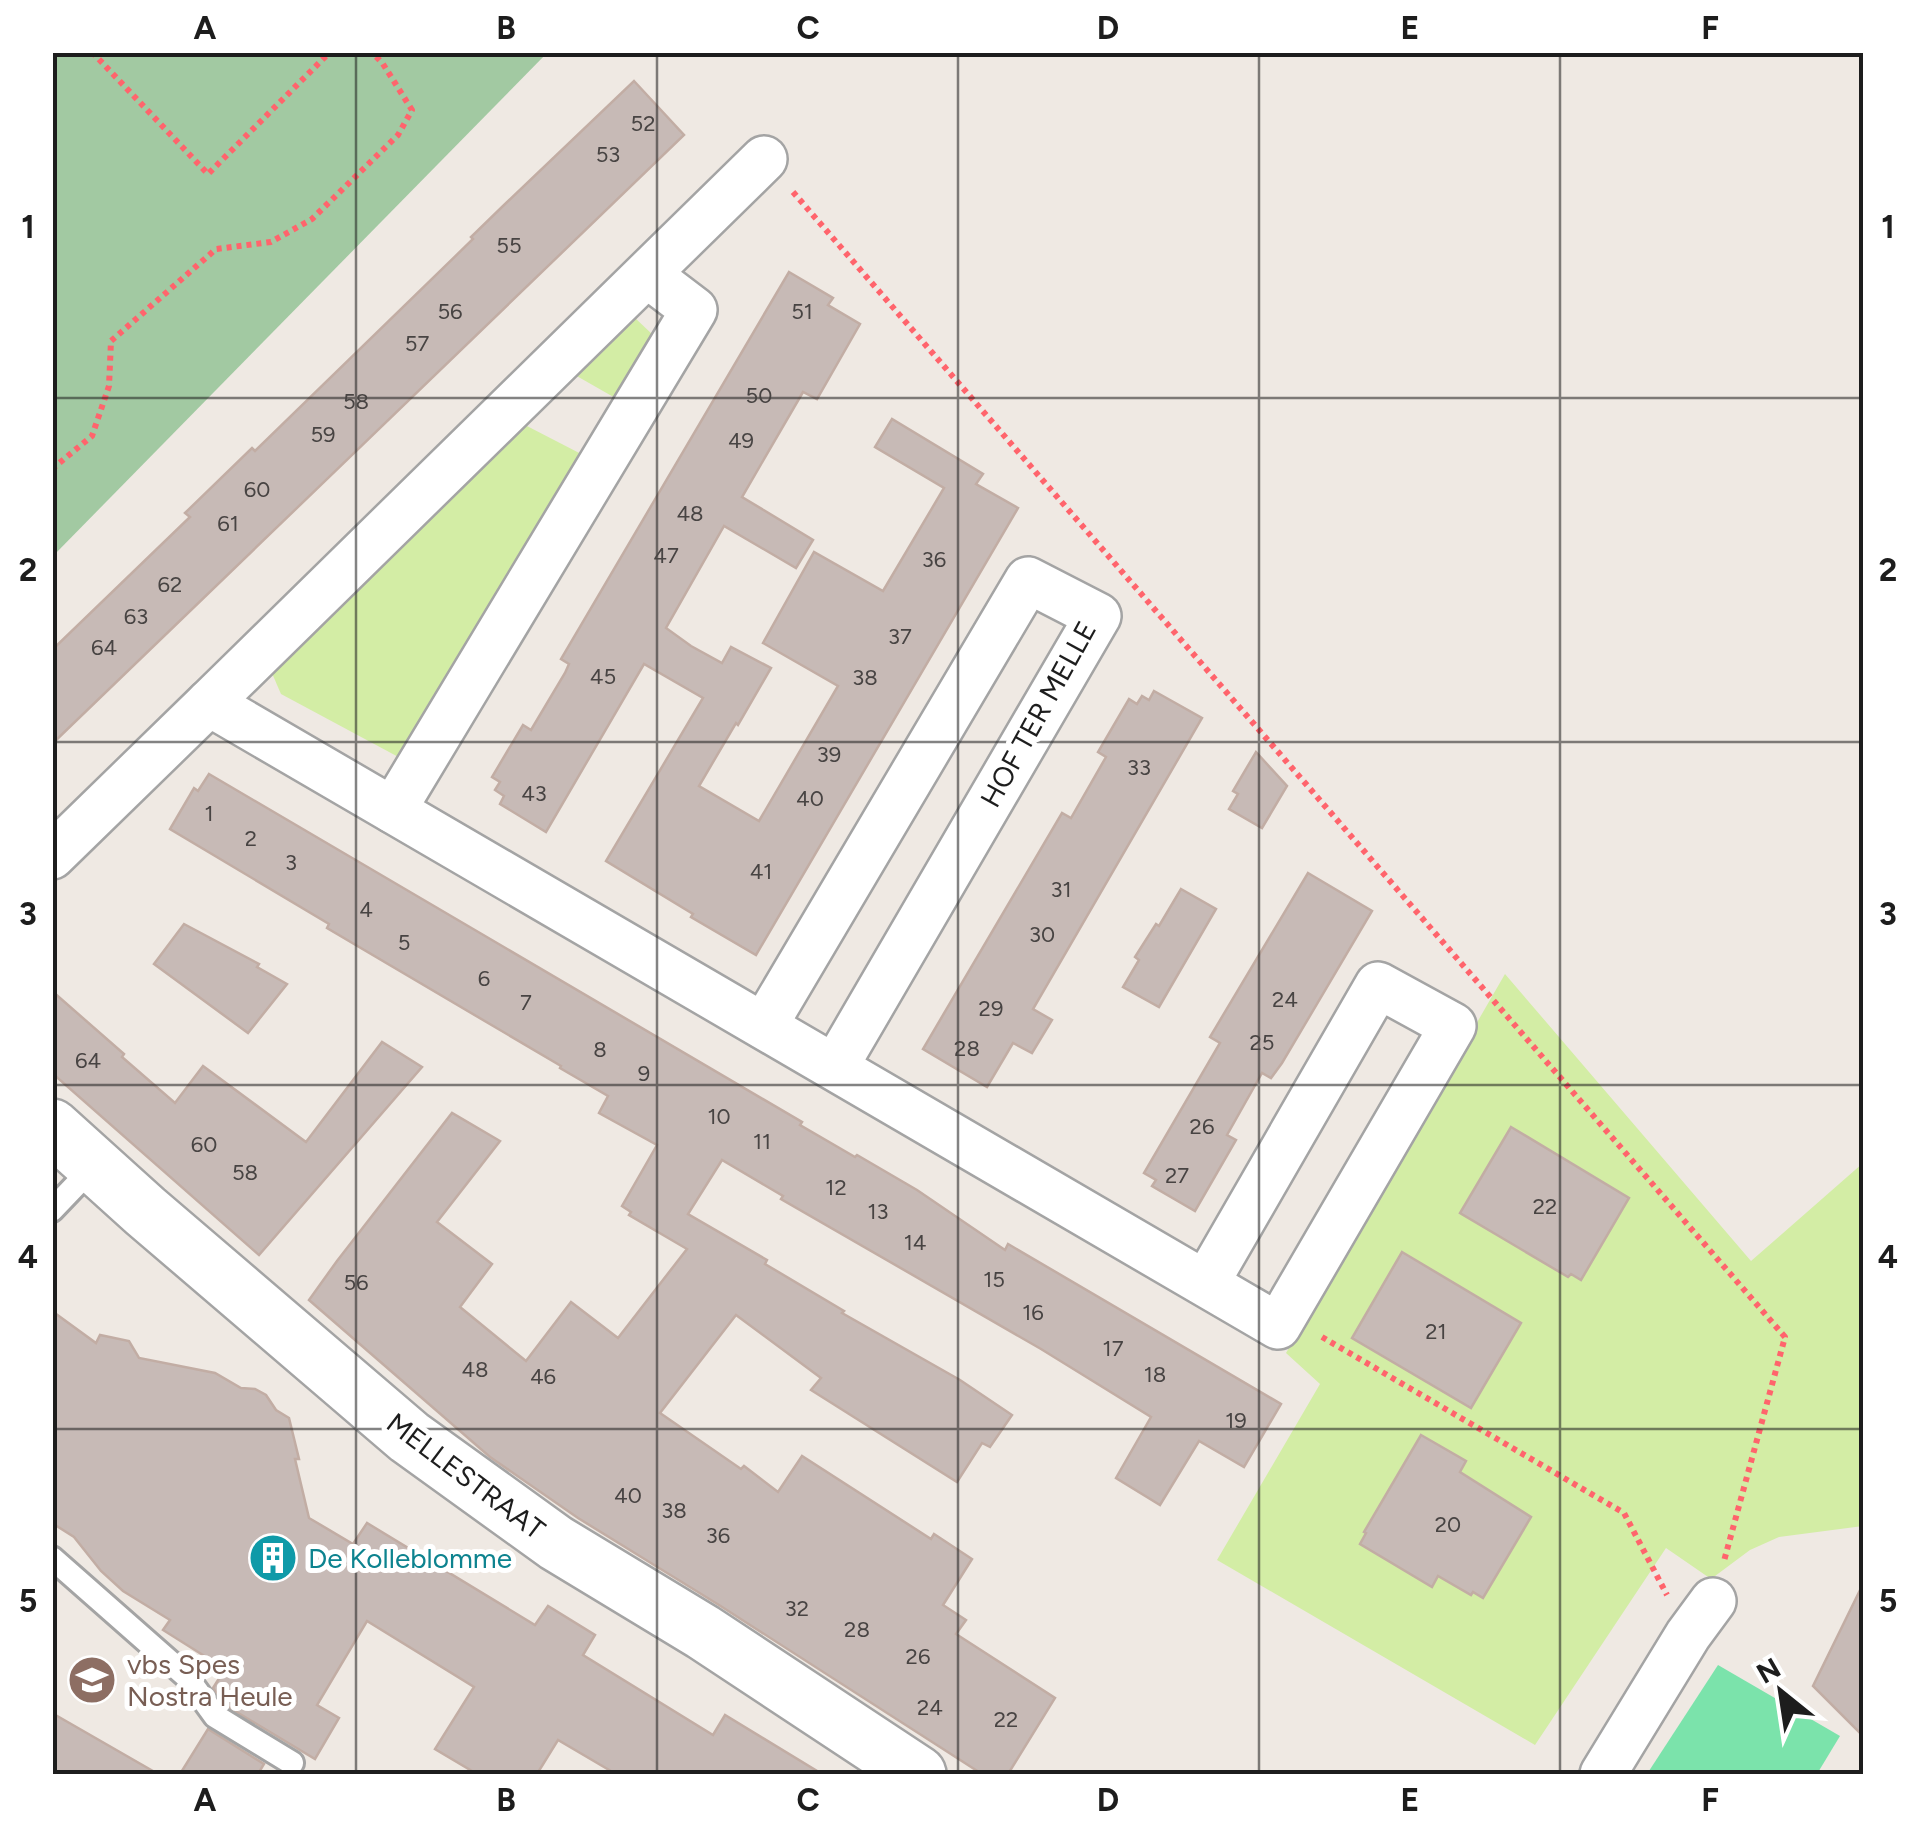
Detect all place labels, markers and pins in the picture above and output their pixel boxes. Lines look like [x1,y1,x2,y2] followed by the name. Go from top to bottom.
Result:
[247,1532,299,1584] building icon: De Kolleblomme
[308,1541,512,1575] place label: De Kolleblomme
[127,1647,293,1713] place label: vbs Spes Nostra Heule
[66,1654,118,1706] school or university icon: vbs Spes Nostra Heule

